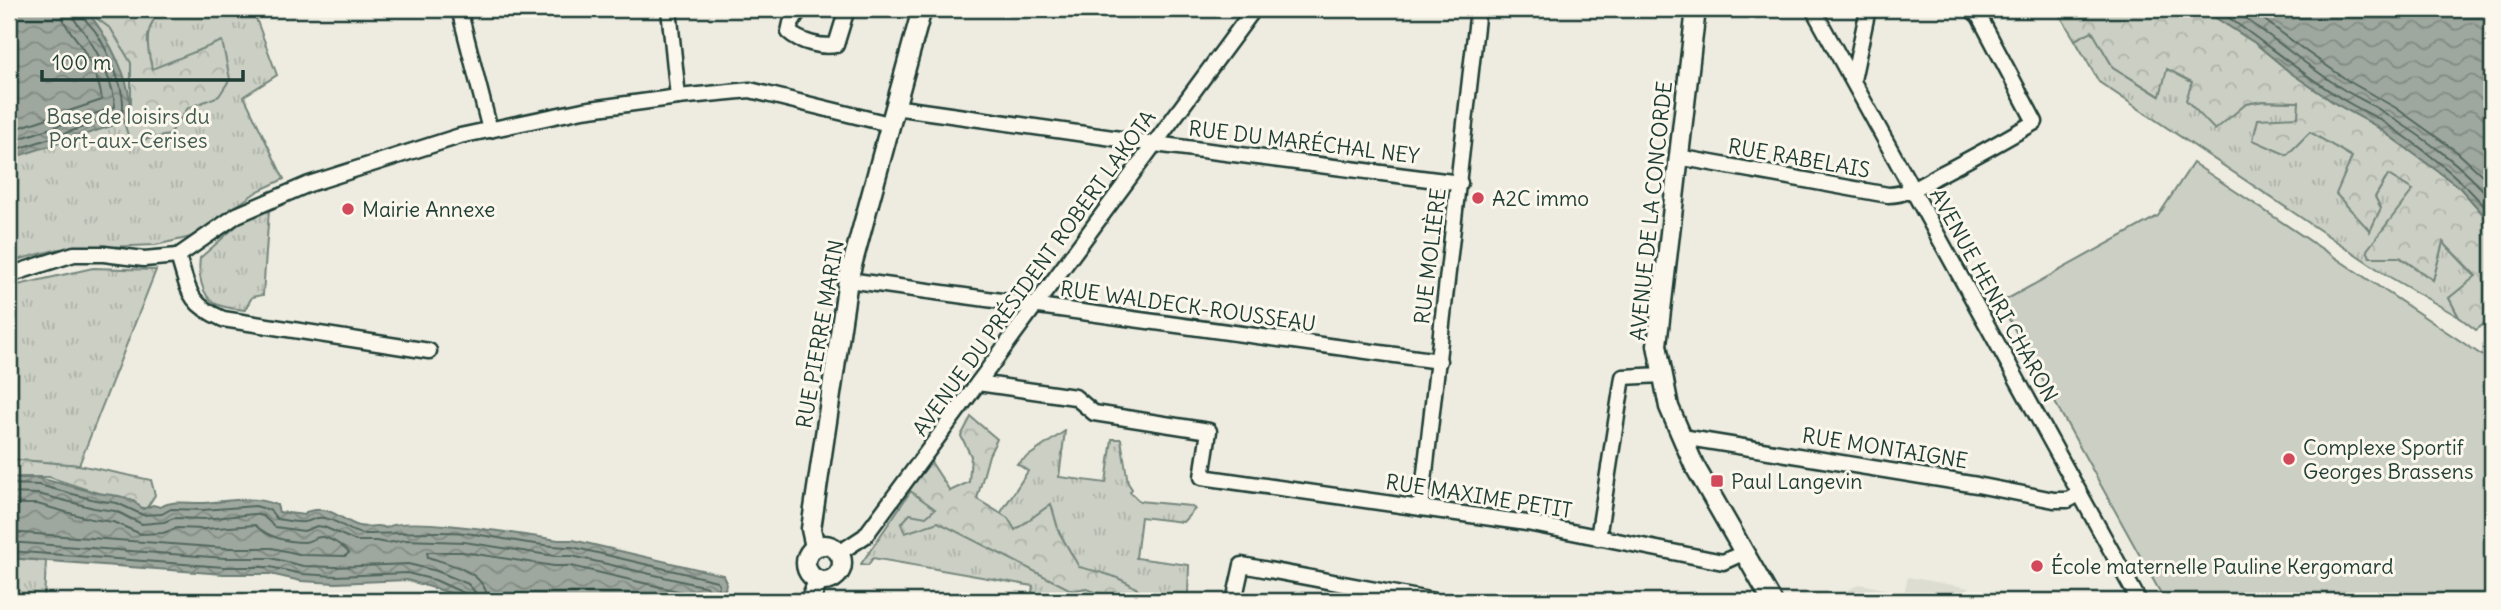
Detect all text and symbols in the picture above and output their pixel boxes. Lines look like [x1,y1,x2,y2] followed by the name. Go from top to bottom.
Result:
[42,38,243,82] scale bar
[52,49,111,76] text: 100 m
[1624,80,1678,342] street label: AVENUE DE LA CONCORDE
[46,103,210,154] park label: Base de loisirs du Port-aux-Cerises
[907,105,1161,441] street label: AVENUE DU PRÉSIDENT ROBERT LAKOTA
[1187,114,1421,170] street label: RUE DU MARÉCHAL NEY
[1726,132,1872,184] street label: RUE RABELAIS
[1924,183,2064,407] street label: AVENUE HENRI CHARON
[1492,185,1589,212] place label: A2C immo
[1408,186,1452,326] street label: RUE MOLIÈRE
[1470,190,1486,206] marker: A2C immo
[362,196,495,223] place label: Mairie Annexe
[340,201,356,217] marker: Mairie Annexe
[790,238,850,430] street label: RUE PIERRE MARIN
[1058,275,1318,337] street label: RUE WALDECK-ROUSSEAU
[1800,422,1970,474] street label: RUE MONTAIGNE
[2303,434,2473,485] place label: Complexe Sportif Georges Brassens
[2281,451,2297,467] marker: Complexe Sportif Georges Brassens
[1384,468,1574,524] street label: RUE MAXIME PETIT
[1731,468,1862,495] place label: Paul Langevin
[1709,473,1725,489] marker: Paul Langevin
[2051,553,2394,580] place label: École maternelle Pauline Kergomard
[2029,558,2045,574] marker: École maternelle Pauline Kergomard

